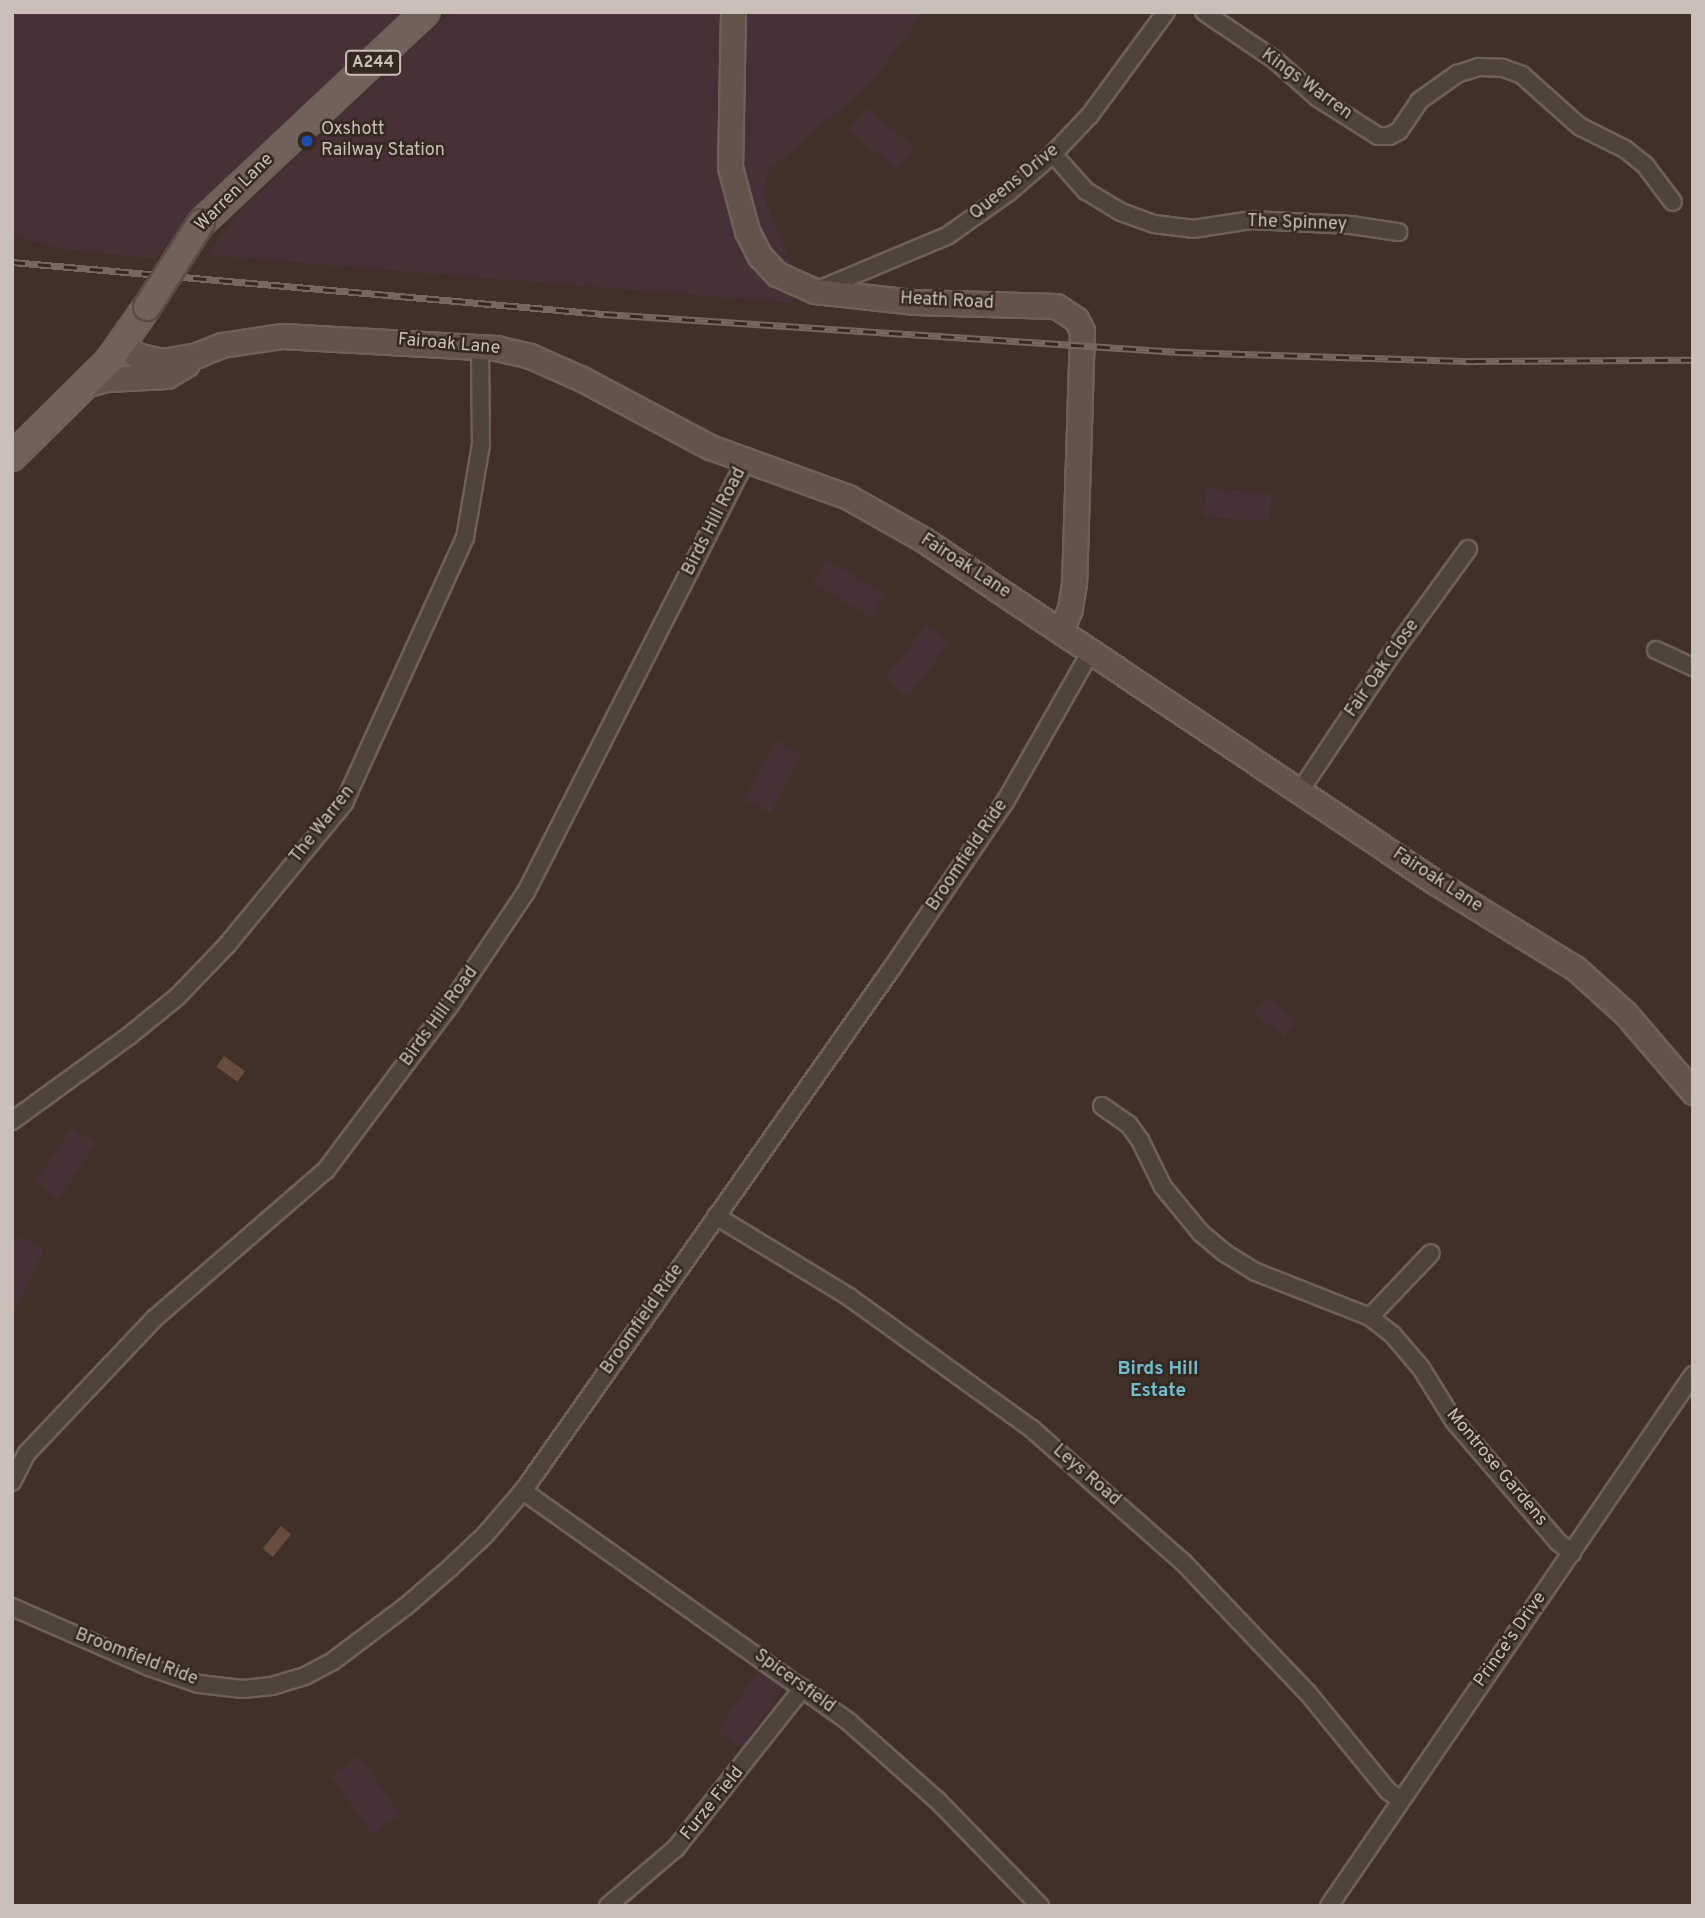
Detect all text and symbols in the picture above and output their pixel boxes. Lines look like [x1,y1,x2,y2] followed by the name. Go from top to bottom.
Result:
[1256,45,1356,125] street label: Kings Warren
[345,50,401,76] road number: A244
[321,120,445,162] place label: Oxshott Railway Station
[299,133,315,149] marker: Oxshott Railway Station
[966,140,1064,226] street label: Queens Drive
[191,149,279,237] street label: Warren Lane
[1247,211,1347,237] street label: The Spinney
[900,289,994,315] street label: Heath Road
[397,330,501,360] street label: Fairoak Lane
[679,464,751,580] street label: Birds Hill Road
[916,530,1014,604] street label: Fairoak Lane
[1341,616,1425,722] street label: Fair Oak Close
[286,782,360,868] street label: The Warren
[923,796,1013,916] street label: Broomfield Ride
[1388,844,1486,918] street label: Fairoak Lane
[397,963,483,1071] street label: Birds Hill Road
[597,1261,689,1379] street label: Broomfield Ride
[1117,1359,1199,1403] district label: Birds Hill Estate
[1441,1405,1551,1531] street label: Montrose Gardens
[1048,1441,1124,1511] street label: Leys Road
[1470,1588,1552,1692] street label: Prince's Drive
[72,1625,200,1691] street label: Broomfield Ride
[749,1645,839,1719] street label: Spicersfield
[677,1763,749,1845] street label: Furze Field

